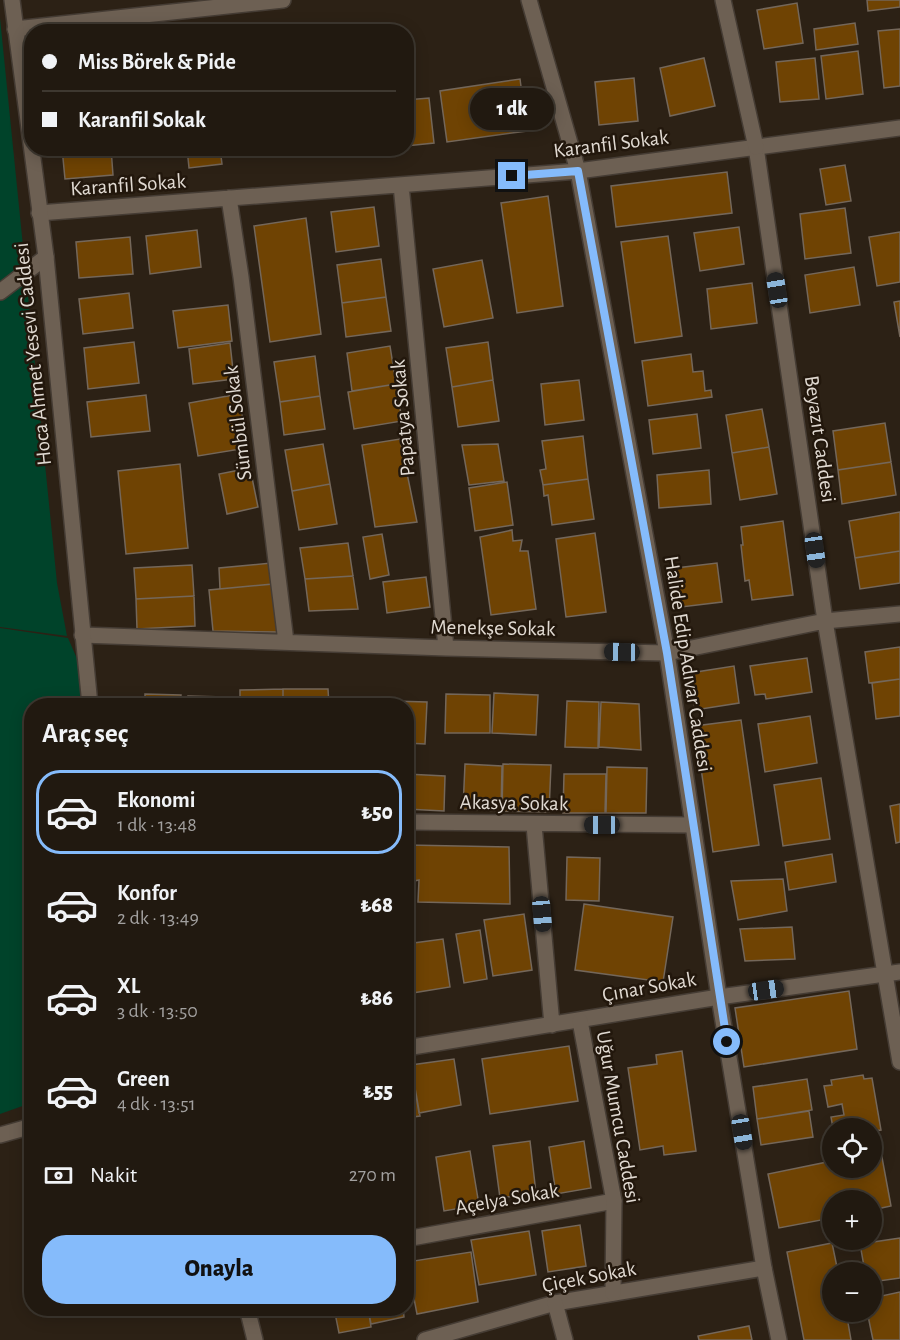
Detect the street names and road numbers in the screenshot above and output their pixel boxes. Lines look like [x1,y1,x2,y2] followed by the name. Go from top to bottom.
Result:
[552,126,670,161] street label: Karanfil Sokak
[70,170,187,200] street label: Karanfil Sokak
[11,242,55,466] street label: Hoca Ahmet Yesevi Caddesi
[387,358,419,477] street label: Papatya Sokak
[220,364,255,482] street label: Sümbül Sokak
[801,374,839,504] street label: Beyazıt Caddesi
[661,554,715,774] street label: Halide Edip Adıvar Caddesi
[430,616,556,640] street label: Menekşe Sokak
[459,792,569,814] street label: Akasya Sokak
[600,968,698,1006] street label: Çınar Sokak
[592,1029,644,1205] street label: Uğur Mumcu Caddesi
[454,1179,561,1218] street label: Açelya Sokak
[540,1258,638,1296] street label: Çiçek Sokak

